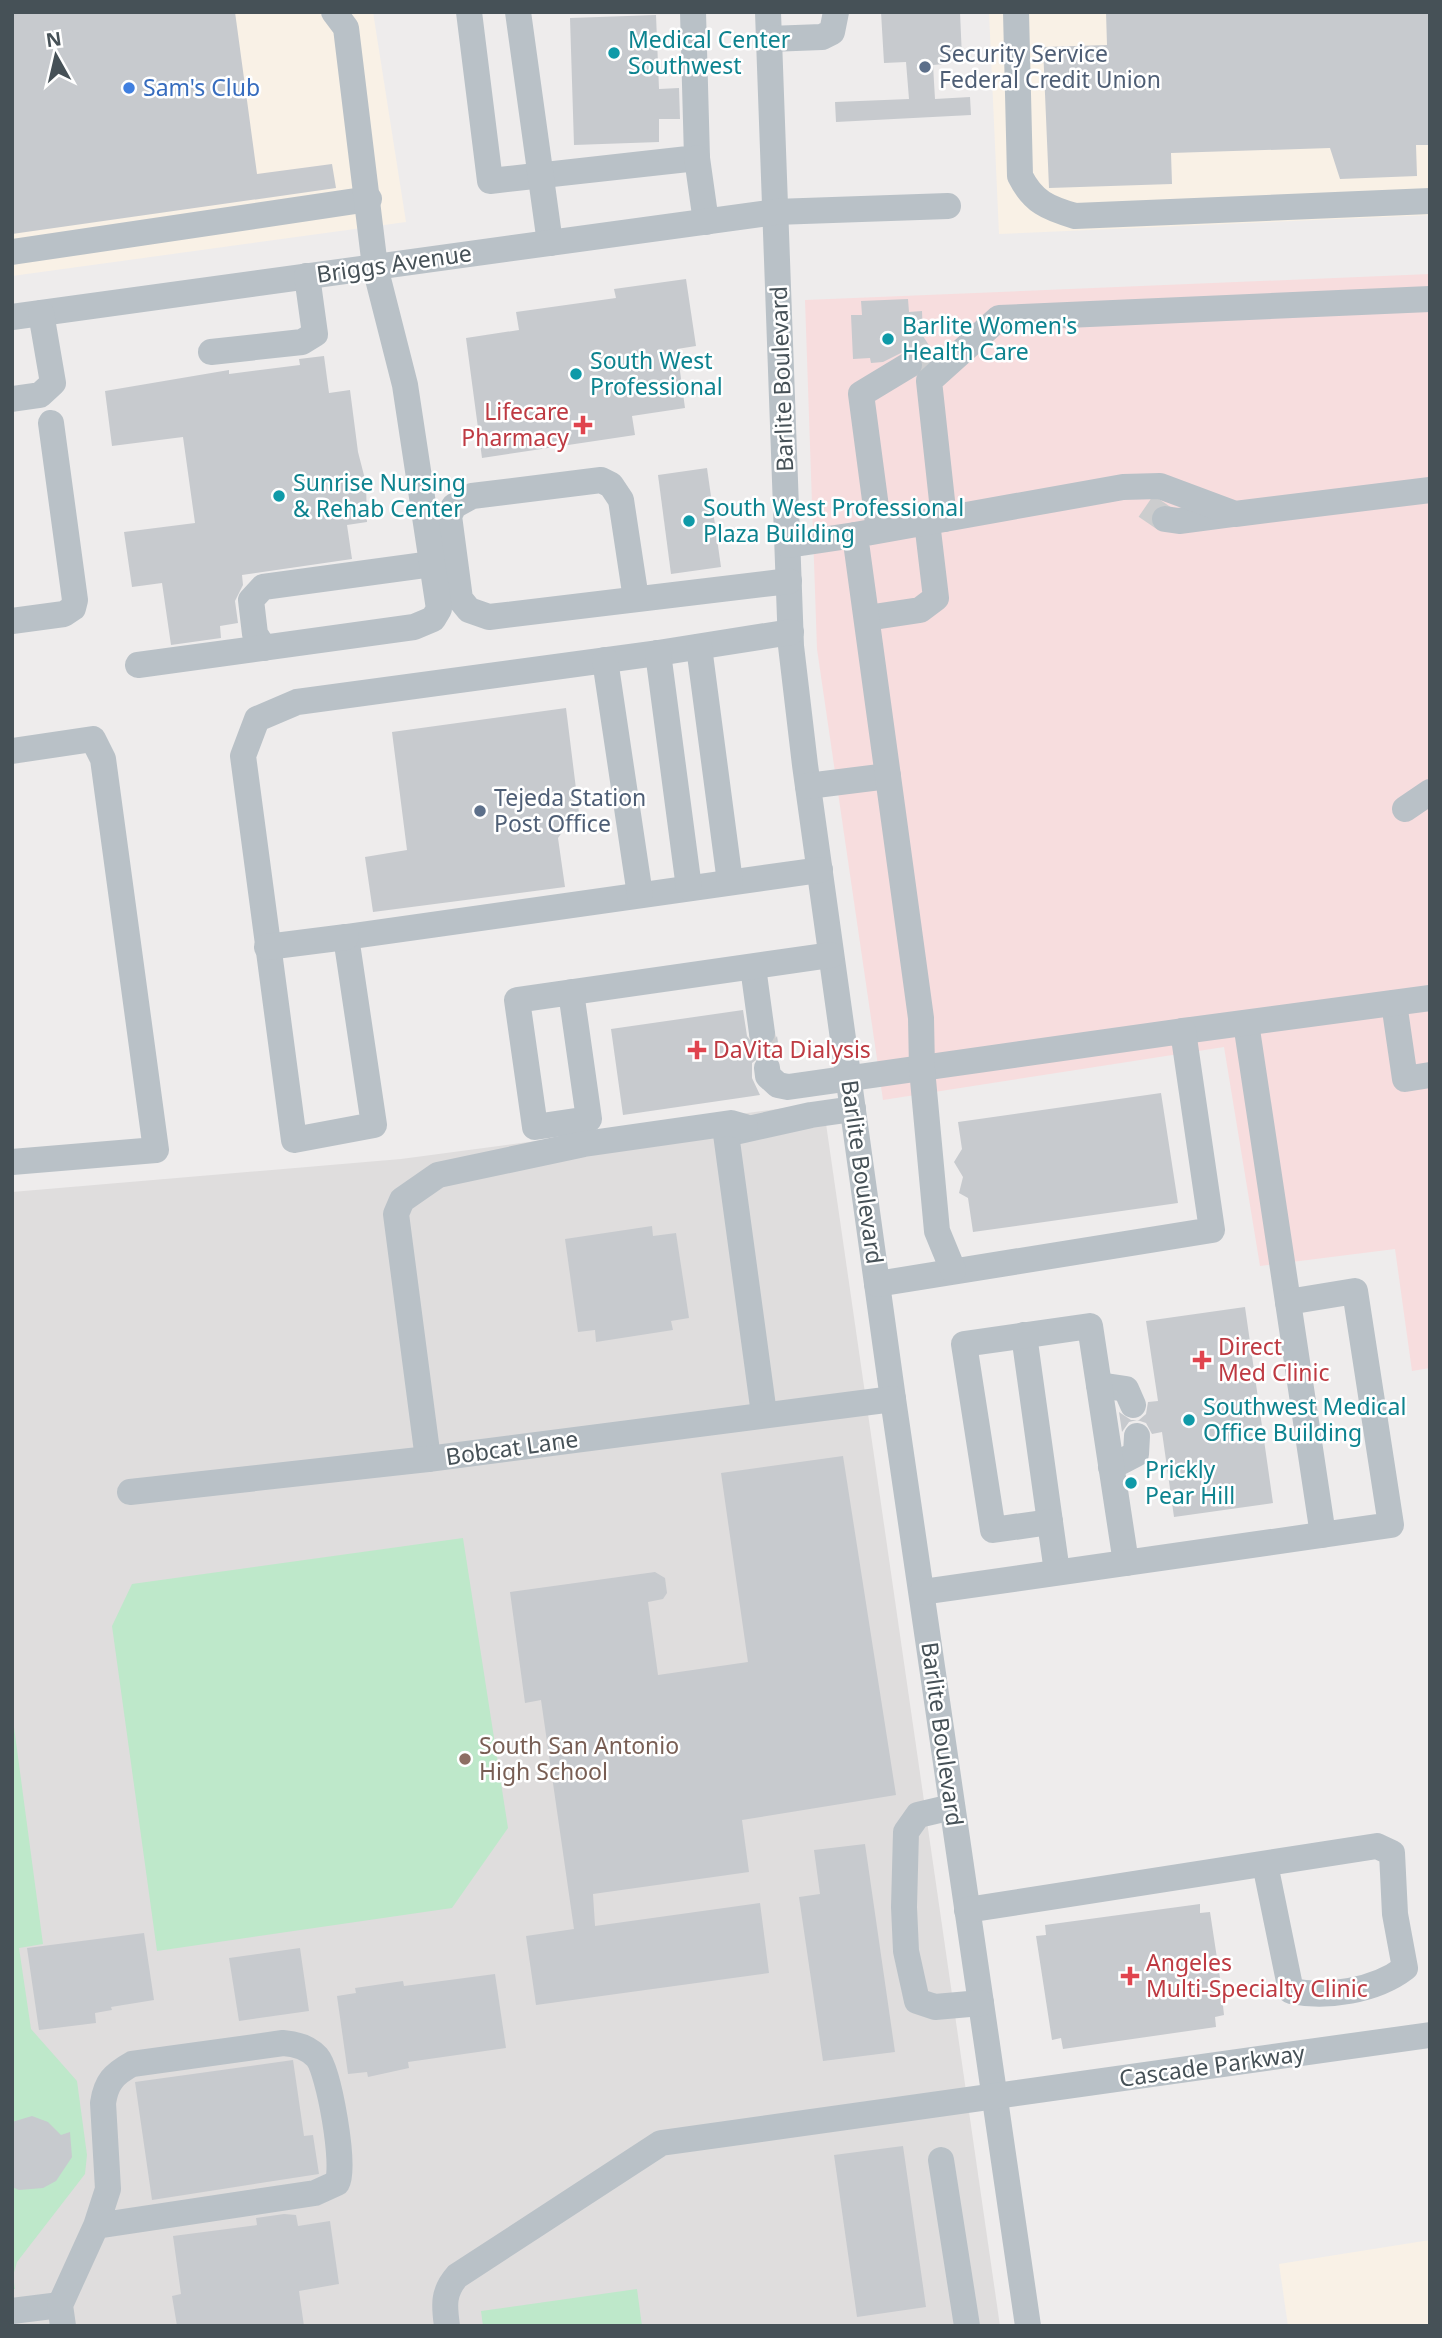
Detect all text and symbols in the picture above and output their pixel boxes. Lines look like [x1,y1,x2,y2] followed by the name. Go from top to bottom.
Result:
[21,21,91,91] north arrow
[628,23,791,81] place label: Medical Center Southwest
[44,25,63,53] text: N
[939,37,1161,95] place label: Security Service Federal Credit Union
[606,45,622,61] marker: Medical Center Southwest
[917,59,933,75] marker: Security Service Federal Credit Union
[143,71,260,103] place label: Sam's Club
[121,80,137,96] marker: Sam's Club
[314,236,474,290] street label: Briggs Avenue
[762,286,800,472] street label: Barlite Boulevard
[902,309,1077,367] place label: Barlite Women's Health Care
[880,331,896,347] marker: Barlite Women's Health Care
[590,344,723,402] place label: South West Professional
[568,366,584,382] marker: South West Professional
[461,395,569,453] place label: Lifecare Pharmacy
[575,417,591,433] marker: Lifecare Pharmacy
[293,466,466,524] place label: Sunrise Nursing & Rehab Center
[271,488,287,504] marker: Sunrise Nursing & Rehab Center
[703,491,964,549] place label: South West Professional Plaza Building
[681,513,697,529] marker: South West Professional Plaza Building
[494,781,646,839] place label: Tejeda Station Post Office
[472,803,488,819] marker: Tejeda Station Post Office
[713,1033,871,1065] place label: DaVita Dialysis
[687,1040,707,1060] marker: DaVita Dialysis
[834,1078,892,1266] street label: Barlite Boulevard
[1218,1330,1330,1388] place label: Direct Med Clinic
[1192,1350,1212,1370] marker: Direct Med Clinic
[1203,1390,1406,1448] place label: Southwest Medical Office Building
[1181,1412,1197,1428] marker: Southwest Medical Office Building
[444,1422,580,1472] street label: Bobcat Lane
[1145,1453,1235,1511] place label: Prickly Pear Hill
[1123,1475,1139,1491] marker: Prickly Pear Hill
[914,1640,972,1828] street label: Barlite Boulevard
[479,1729,679,1787] place label: South San Antonio High School
[457,1751,473,1767] marker: South San Antonio High School
[1146,1946,1368,2004] place label: Angeles Multi-Specialty Clinic
[1120,1966,1140,1986] marker: Angeles Multi-Specialty Clinic
[1117,2036,1307,2094] street label: Cascade Parkway

